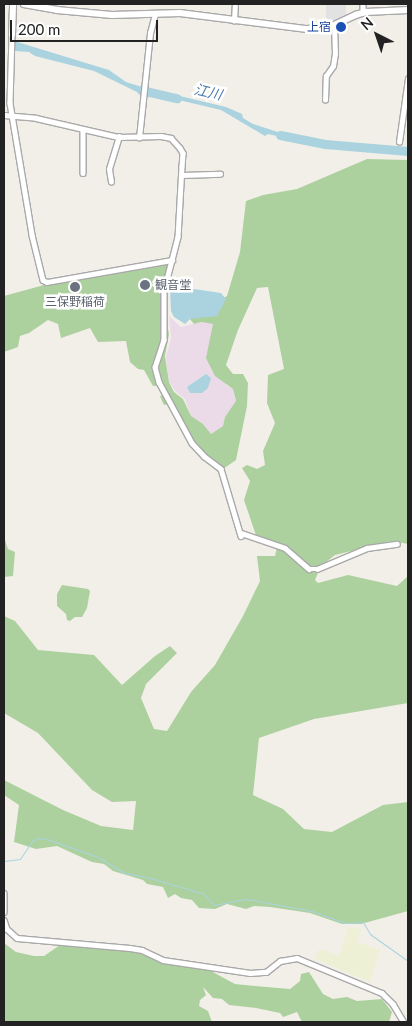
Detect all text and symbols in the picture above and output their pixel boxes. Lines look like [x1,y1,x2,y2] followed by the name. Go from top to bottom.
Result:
[12,10,160,42] scale bar
[352,10,402,60] north arrow
[357,13,376,33] text: N
[18,20,60,38] text: 200 m
[307,20,331,34] place label: 上宿
[335,21,347,33] marker: 上宿
[192,81,224,103] water label: 江川
[155,278,191,292] place label: 観音堂
[139,279,151,291] marker: 観音堂
[69,281,81,293] marker: 三保野稲荷
[45,295,105,309] place label: 三保野稲荷

